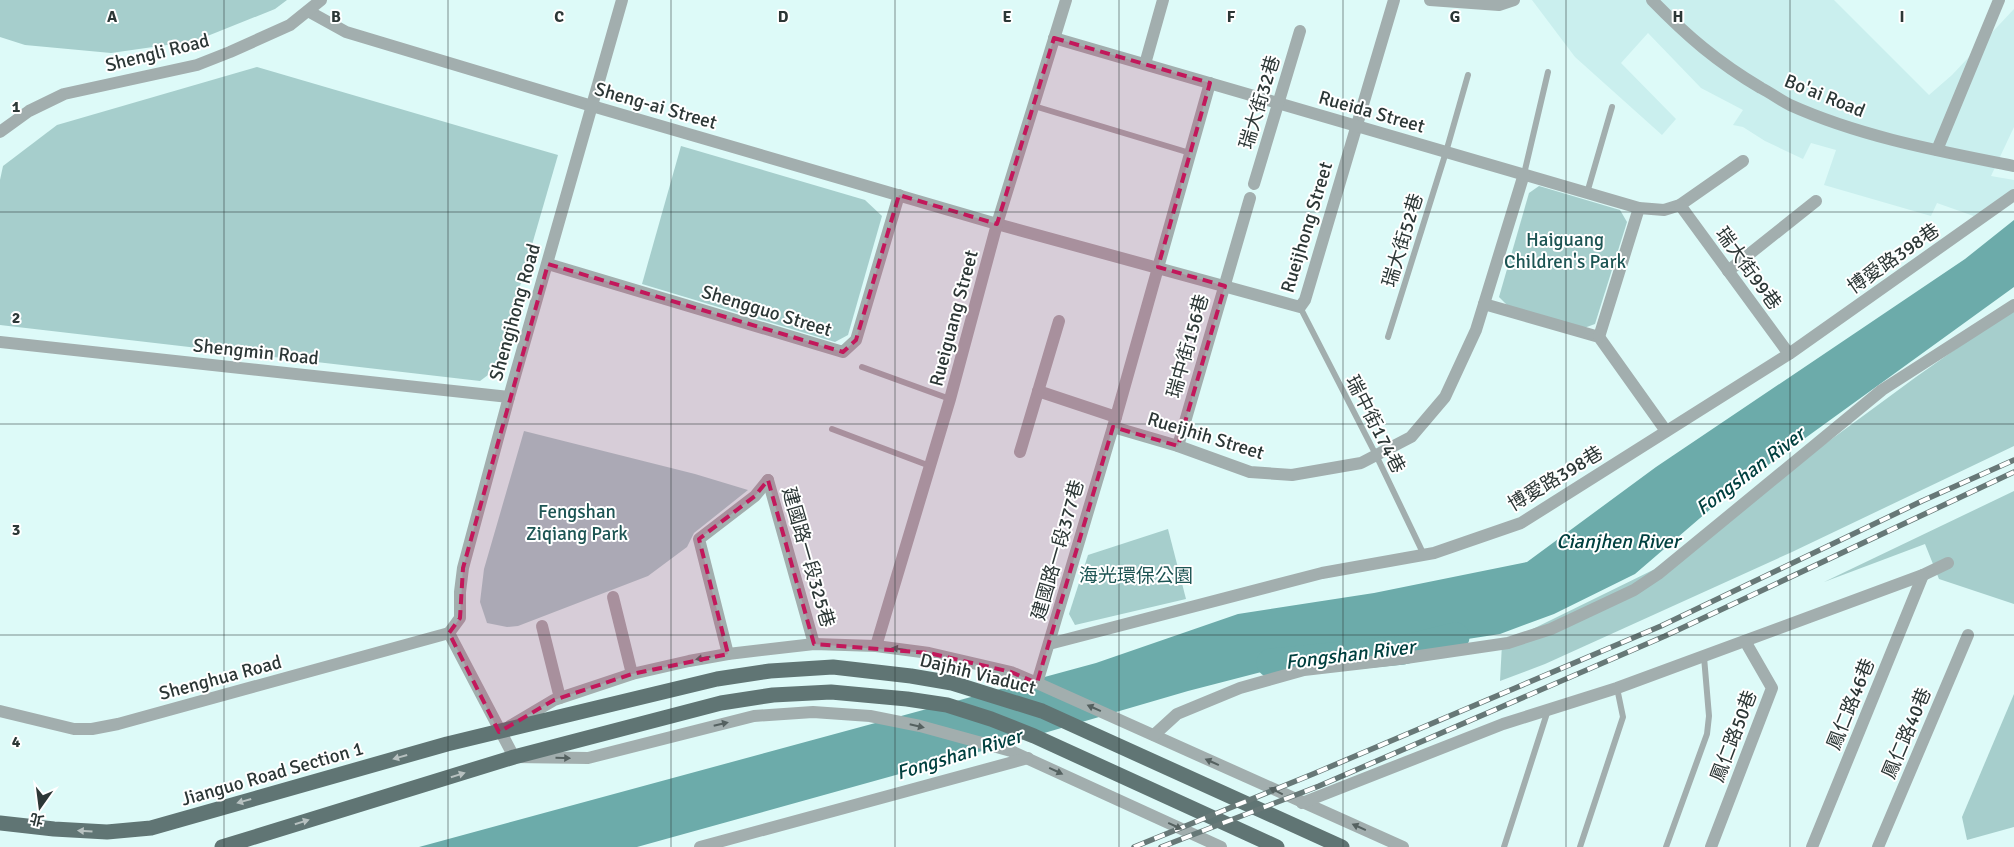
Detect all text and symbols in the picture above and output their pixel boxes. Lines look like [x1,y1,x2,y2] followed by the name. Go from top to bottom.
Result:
[107,7,118,27] text: A
[331,7,341,27] text: B
[554,7,564,27] text: C
[778,7,789,27] text: D
[1002,7,1012,27] text: E
[1227,7,1236,27] text: F
[1450,7,1460,27] text: G
[1673,7,1683,27] text: H
[1899,7,1905,27] text: I
[103,28,212,77] street label: Shengli Road
[1234,53,1286,152] street label: 瑞大街32巷
[1781,69,1869,123] street label: Bo'ai Road
[592,77,720,135] street label: Sheng-ai Street
[1316,85,1428,139] street label: Rueida Street
[12,97,21,117] text: 1
[1276,159,1338,296] street label: Rueijhong Street
[1377,191,1429,290] street label: 瑞大街52巷
[1843,218,1944,299] street label: 博愛路398巷
[1710,222,1786,315] street label: 瑞大街99巷
[1504,228,1626,274] park label: Haiguang Children's Park
[484,241,546,384] street label: Shengjhong Road
[924,247,984,389] street label: Rueiguang Street
[699,280,835,342] street label: Shengguo Street
[1162,292,1214,401] street label: 瑞中街156巷
[12,308,20,328] text: 2
[192,333,320,371] street label: Shengmin Road
[1340,371,1410,477] street label: 瑞中街174巷
[1144,407,1267,465] street label: Rueijhih Street
[1691,421,1812,521] water label: Fongshan River
[1504,441,1607,517] street label: 博愛路398巷
[1026,477,1089,623] street label: 建國路一段377巷
[777,484,840,630] street label: 建國路一段325巷
[526,500,628,546] park label: Fengshan Ziqiang Park
[12,520,20,540] text: 3
[1556,529,1683,554] water label: Cianjhen River
[1079,564,1193,588] park label: 海光環保公園
[1284,634,1419,675] water label: Fongshan River
[891,645,907,653] one-way arrow
[917,648,1039,700] street label: Dajhih Viaduct
[156,650,284,706] street label: Shenghua Road
[694,655,710,663] one-way arrow
[1822,655,1880,754] street label: 鳳仁路46巷
[1877,684,1937,783] street label: 鳳仁路40巷
[1705,687,1762,786] street label: 鳳仁路50巷
[1087,704,1101,712] one-way arrow
[713,720,728,728] one-way arrow
[910,722,925,730] one-way arrow
[893,723,1028,785] water label: Fongshan River
[12,732,21,752] text: 4
[178,736,366,811] street label: Jianguo Road Section 1
[393,754,408,762] one-way arrow
[555,754,571,762] one-way arrow
[1205,757,1219,765] one-way arrow
[1049,767,1063,775] one-way arrow
[450,770,465,778] one-way arrow
[15,782,65,832] north arrow
[1269,786,1283,794] one-way arrow
[237,798,252,806] one-way arrow
[28,809,46,829] text: 北
[295,818,310,826] one-way arrow
[1168,822,1182,830] one-way arrow
[1352,823,1366,831] one-way arrow
[77,826,93,834] one-way arrow

